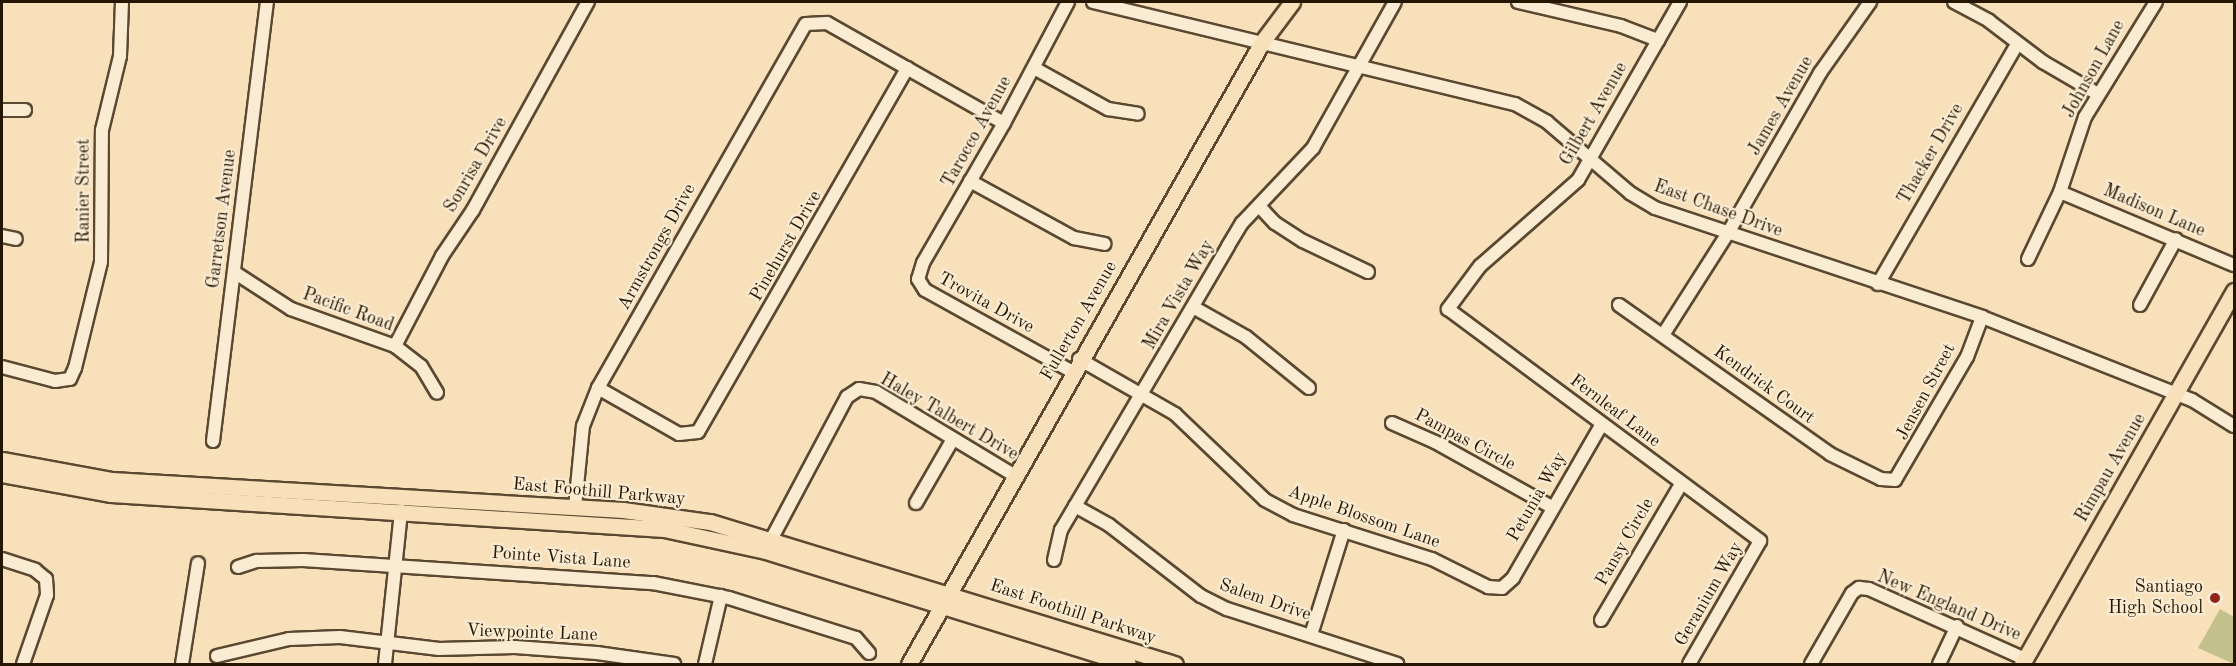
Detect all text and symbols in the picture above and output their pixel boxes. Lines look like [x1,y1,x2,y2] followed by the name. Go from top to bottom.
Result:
[2058,16,2130,122] street label: Johnson Lane
[1744,52,1818,160] street label: James Avenue
[1556,58,1632,170] street label: Gilbert Avenue
[938,73,1016,191] street label: Tarocco Avenue
[1893,100,1969,208] street label: Thacker Drive
[440,113,512,217] street label: Sonrisa Drive
[73,139,95,243] street label: Ranier Street
[203,148,241,290] street label: Garretson Avenue
[1651,176,1785,242] street label: East Chase Drive
[613,180,701,314] street label: Armstrongs Drive
[2100,180,2208,242] street label: Madison Lane
[746,187,826,305] street label: Pinehurst Drive
[1139,236,1219,354] street label: Mira Vista Way
[1036,257,1122,385] street label: Fullerton Avenue
[934,268,1038,338] street label: Trovita Drive
[299,284,397,336] street label: Pacific Road
[1892,340,1960,444] street label: Jensen Street
[1709,341,1819,429] street label: Kendrick Court
[876,369,1022,465] street label: Haley Talbert Drive
[1565,370,1665,452] street label: Fernleaf Lane
[1411,404,1519,476] street label: Pampas Circle
[2071,410,2151,526] street label: Rimpau Avenue
[1503,448,1571,546] street label: Petunia Way
[512,474,686,510] street label: East Foothill Parkway
[1285,481,1443,553] street label: Apple Blossom Lane
[1591,494,1659,590] street label: Pansy Circle
[1670,538,1748,650] street label: Geranium Way
[491,542,631,574] street label: Pointe Vista Lane
[1874,566,2024,646] street label: New England Drive
[1216,574,1314,626] street label: Salem Drive
[987,575,1159,649] street label: East Foothill Parkway
[2108,577,2203,620] place label: Santiago High School
[2208,591,2222,605] marker: Santiago High School
[466,620,598,646] street label: Viewpointe Lane

